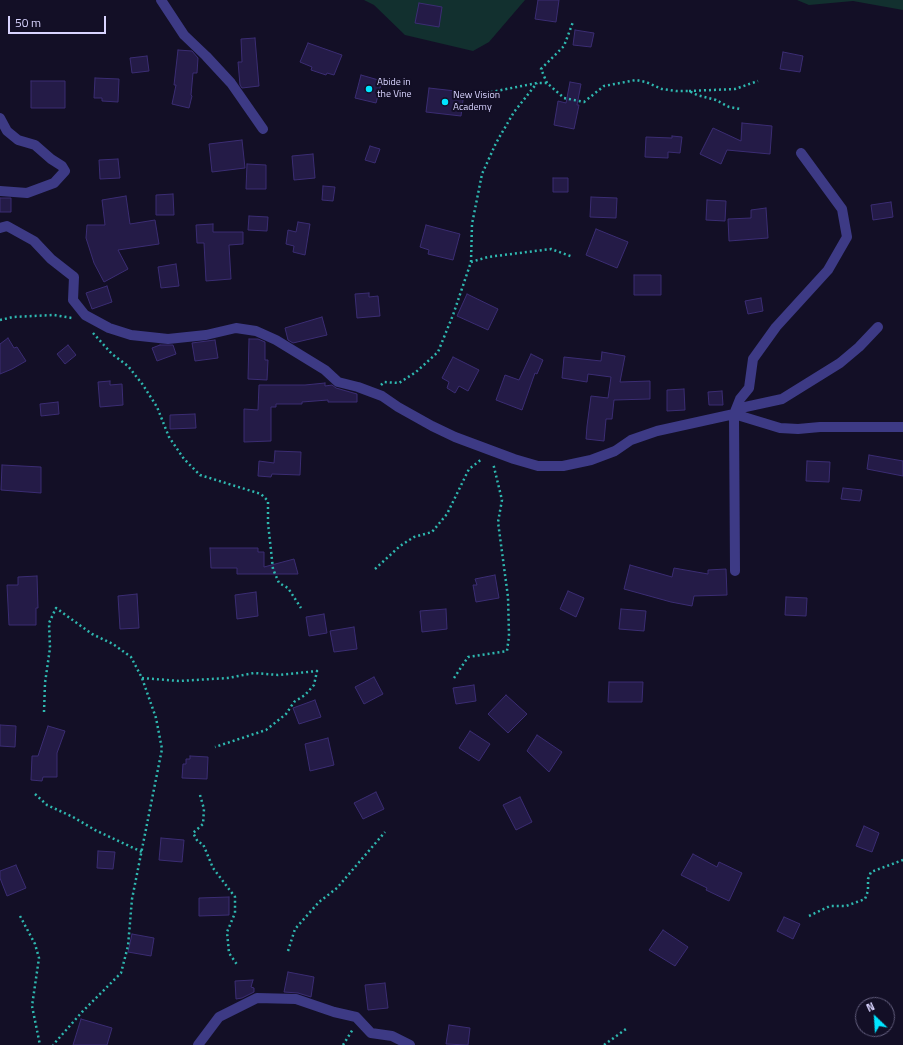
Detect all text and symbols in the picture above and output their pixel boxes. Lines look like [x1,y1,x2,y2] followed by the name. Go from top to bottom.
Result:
[10,8,108,34] scale bar
[15,13,41,32] text: 50 m
[377,77,412,100] place label: Abide in the Vine
[364,84,374,94] marker: Abide in the Vine
[453,90,500,114] place label: New Vision Academy
[440,97,450,107] marker: New Vision Academy
[855,997,895,1037] north arrow
[864,998,877,1016] text: N

